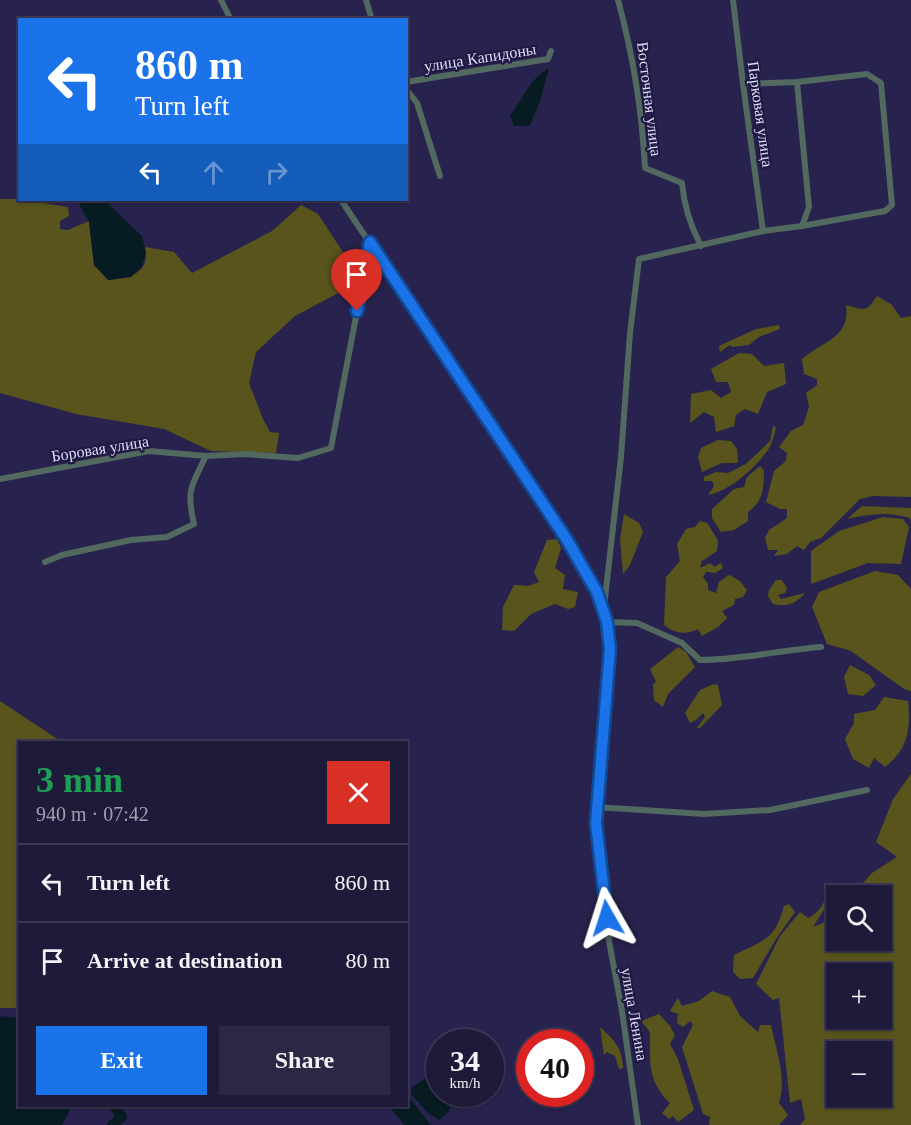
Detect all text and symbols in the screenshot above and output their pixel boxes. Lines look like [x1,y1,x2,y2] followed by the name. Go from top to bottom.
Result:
[423,40,538,76] street label: улица Капидоны
[633,41,665,157] street label: Восточная улица
[36,42,114,120] icon: left
[135,42,244,88] text: 860 m
[744,60,776,168] street label: Парковая улица
[135,91,229,121] text: Turn left
[134,156,167,189] icon: left
[197,156,230,189] icon: ahead
[260,156,293,189] icon: right
[331,249,382,311] pin
[340,258,373,291] icon: arrive
[50,432,150,466] street label: Боровая улица
[36,760,123,800] text: 3 min
[327,761,390,824] button: close
[36,803,149,825] text: 940 m · 07:42
[36,867,69,900] icon: left
[87,870,170,895] text: Turn left
[334,870,390,895] text: 860 m
[826,885,892,1107] map controls
[826,885,892,951] button: search
[575,886,639,950] position arrow
[36,945,69,978] icon: arrive
[87,948,283,973] text: Arrive at destination
[345,948,390,973] text: 80 m
[826,963,892,1029] button: +
[617,966,651,1062] street label: улица Ленина
[36,1026,207,1095] button: Exit
[219,1026,390,1095] button: Share
[516,1029,594,1107] speed limit sign: 40
[826,1041,892,1107] button: −
[450,1044,480,1077] text: 34
[450,1075,480,1091] text: km/h

